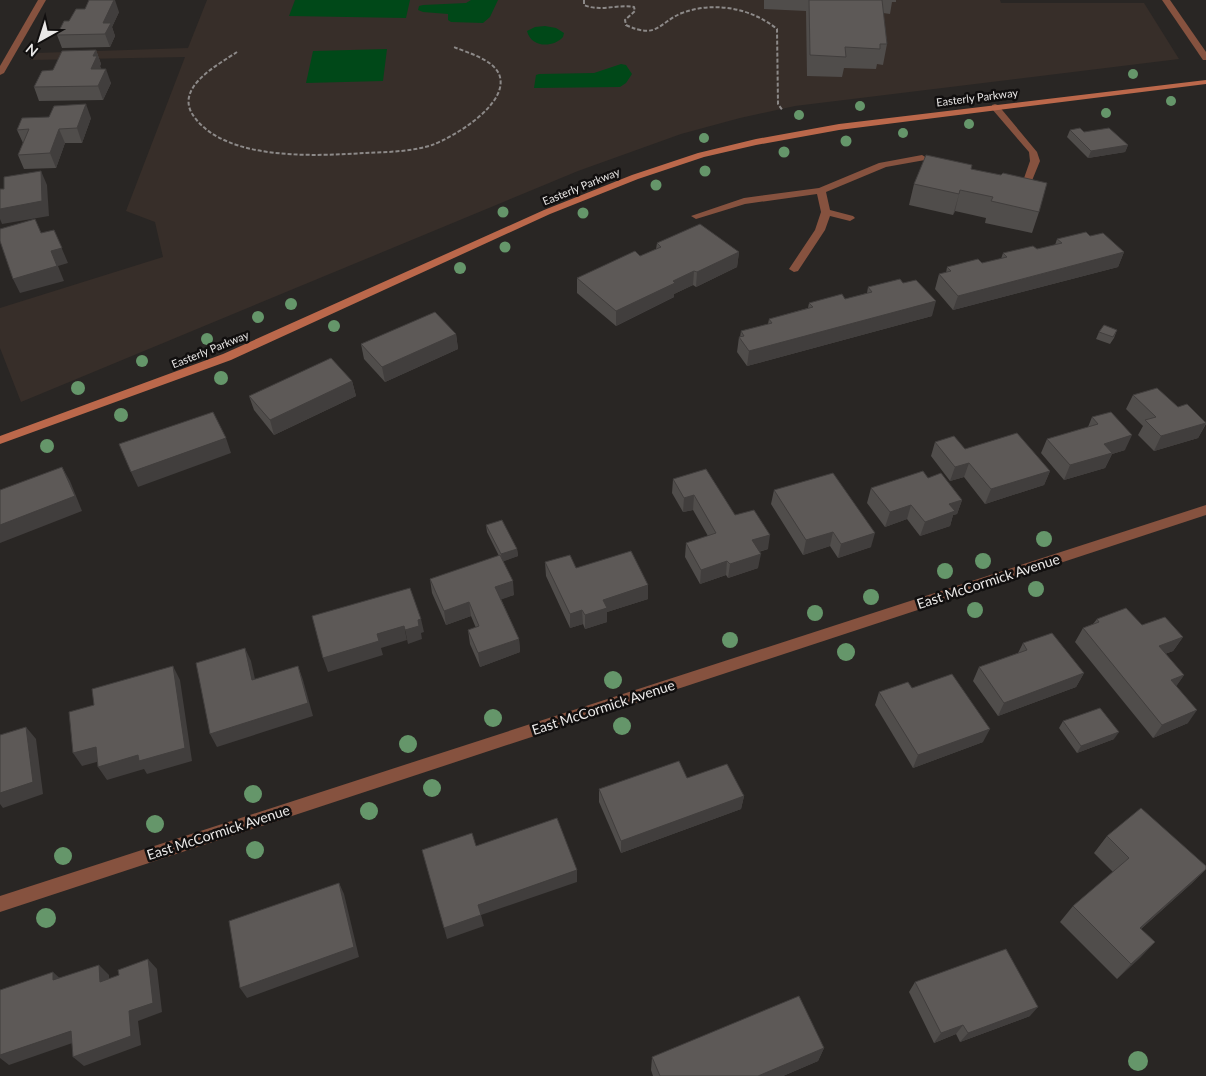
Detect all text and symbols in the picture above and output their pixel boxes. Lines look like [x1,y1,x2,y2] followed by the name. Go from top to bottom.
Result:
[15,15,65,65] north arrow
[22,40,41,60] text: N
[935,86,1019,108] street label: Easterly Parkway
[540,164,622,207] street label: Easterly Parkway
[169,327,251,370] street label: Easterly Parkway
[914,550,1062,612] street label: East McCormick Avenue
[529,676,677,738] street label: East McCormick Avenue
[144,801,292,863] street label: East McCormick Avenue

